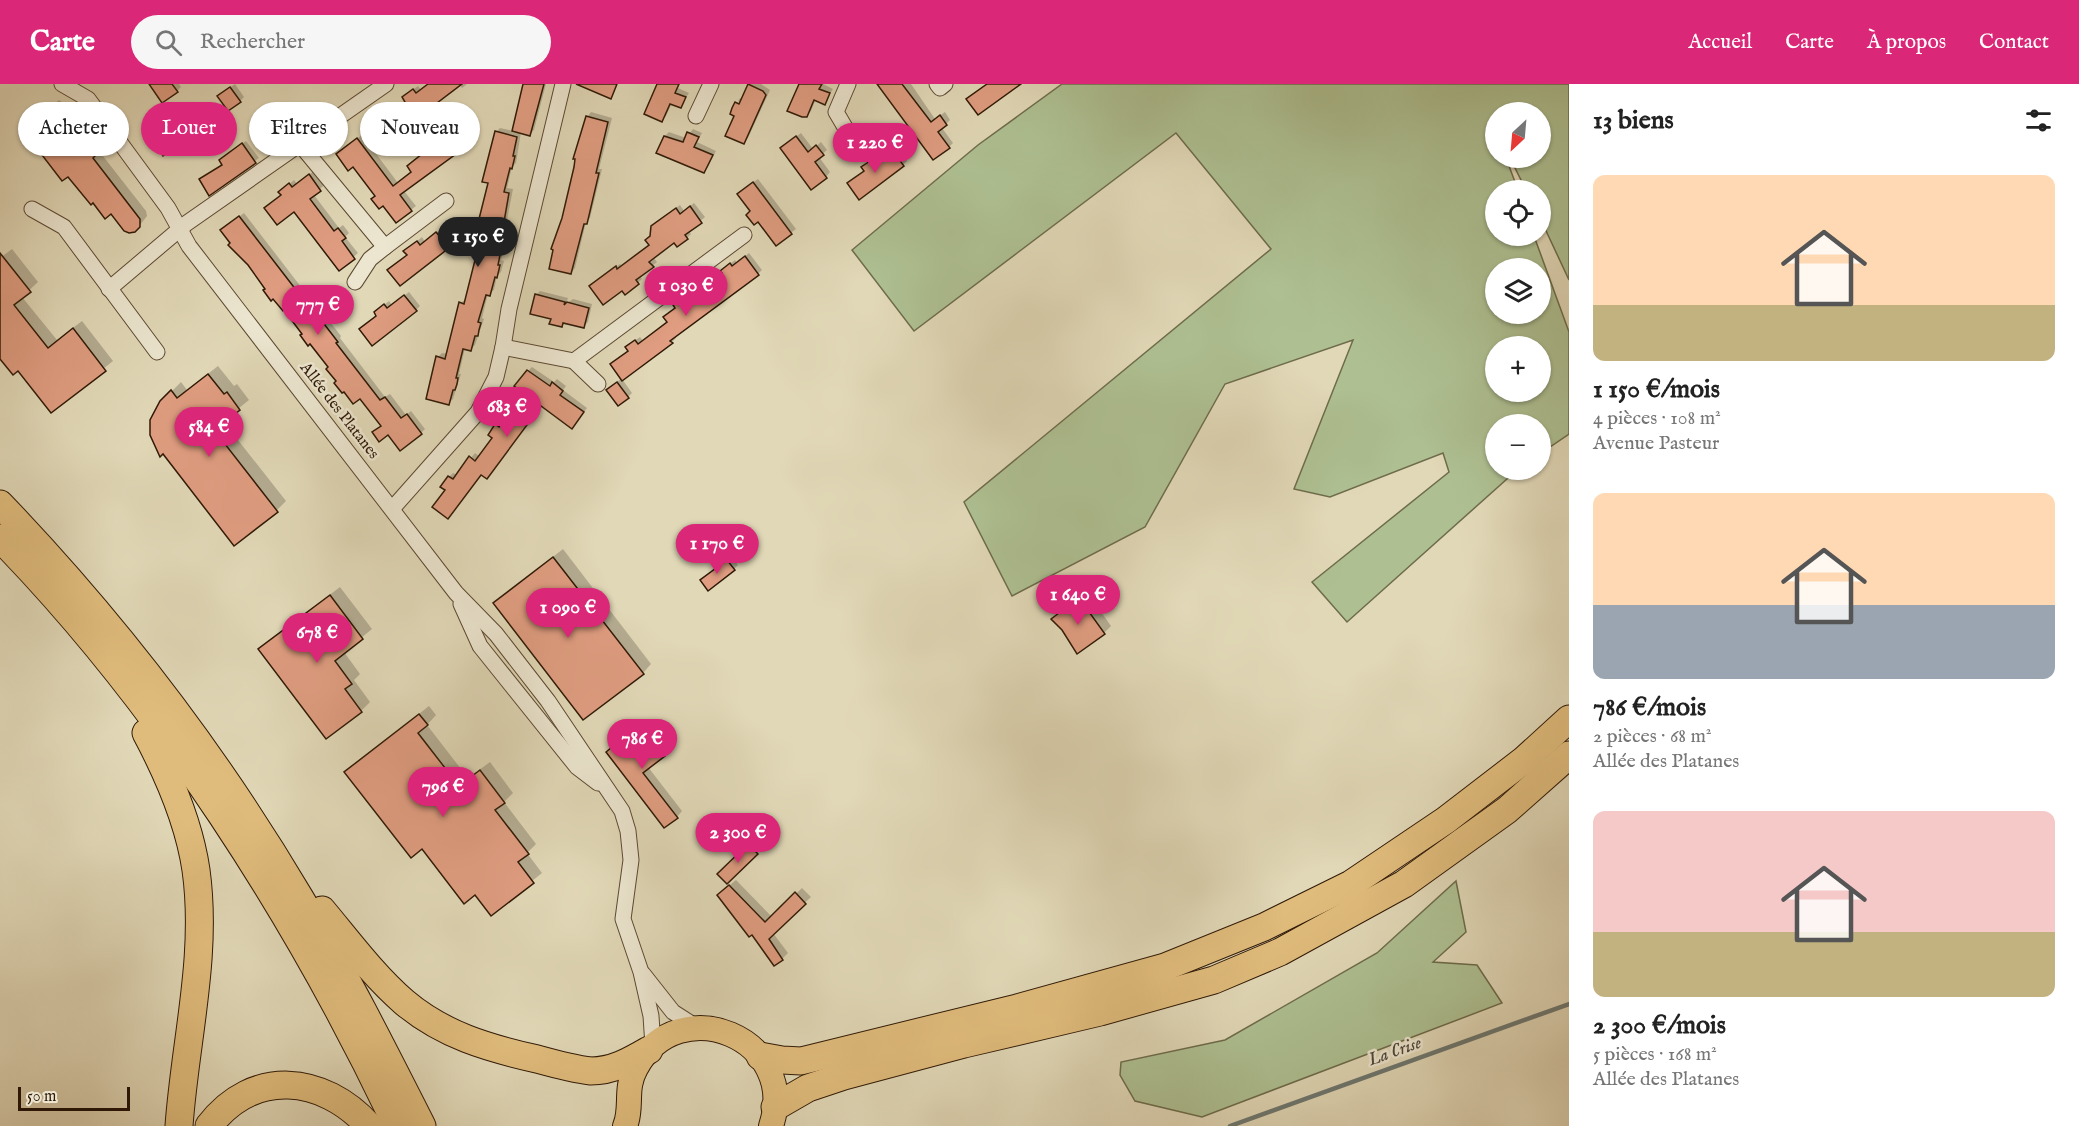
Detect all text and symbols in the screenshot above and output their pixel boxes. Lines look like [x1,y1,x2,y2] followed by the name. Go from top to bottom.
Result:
[131,15,551,69] search box
[30,25,95,60] text: Carte
[152,26,185,59] icon: search
[200,28,305,56] text: Rechercher
[1688,29,1752,56] text: Accueil
[1785,29,1834,56] text: Carte
[1867,29,1946,56] text: À propos
[1979,29,2049,56] text: Contact
[18,102,129,156] chip: Acheter
[141,102,237,156] chip: Louer
[249,102,348,156] chip: Filtres
[360,102,480,156] chip: Nouveau
[1485,102,1551,168] north arrow
[1485,102,1551,480] map controls
[1593,104,1674,137] text: 13 biens
[2022,104,2055,137] icon: filters
[820,123,930,174] pin: 1 220 €
[847,130,903,155] text: 1 220 €
[1485,180,1551,246] button: locate
[1770,214,1878,322] icon: home
[423,217,533,268] pin: 1 150 €
[452,224,504,249] text: 1 150 €
[1485,258,1551,324] button: layers
[631,266,741,317] pin: 1 030 €
[658,273,714,298] text: 1 030 €
[276,285,360,336] pin: 777 €
[296,292,340,317] text: 777 €
[1485,336,1551,402] button: +
[294,358,383,464] street label: Allée des Platanes
[1593,373,1720,406] text: 1 150 €/mois
[465,387,549,438] pin: 683 €
[487,394,527,419] text: 683 €
[1593,406,1721,431] text: 4 pièces · 108 m²
[167,407,251,458] pin: 584 €
[189,414,229,439] text: 584 €
[1485,414,1551,480] button: −
[1593,431,1719,456] text: Avenue Pasteur
[662,524,772,575] pin: 1 170 €
[690,531,744,556] text: 1 170 €
[1770,532,1878,640] icon: home
[1023,575,1133,626] pin: 1 640 €
[1050,582,1106,607] text: 1 640 €
[513,588,623,639] pin: 1 090 €
[540,595,596,620] text: 1 090 €
[275,613,359,664] pin: 678 €
[296,620,338,645] text: 678 €
[1593,691,1706,724] text: 786 €/mois
[600,719,684,770] pin: 786 €
[1593,724,1712,749] text: 2 pièces · 68 m²
[621,726,663,751] text: 786 €
[1593,749,1739,774] text: Allée des Platanes
[401,767,485,818] pin: 796 €
[422,774,464,799] text: 796 €
[683,813,793,864] pin: 2 300 €
[710,820,766,845] text: 2 300 €
[1770,850,1878,958] icon: home
[1593,1009,1726,1042] text: 2 300 €/mois
[1364,1032,1425,1073] water label: La Crise
[1593,1042,1717,1067] text: 5 pièces · 168 m²
[1593,1067,1739,1092] text: Allée des Platanes
[18,1084,130,1112] scale bar
[27,1087,56,1107] text: 50 m

